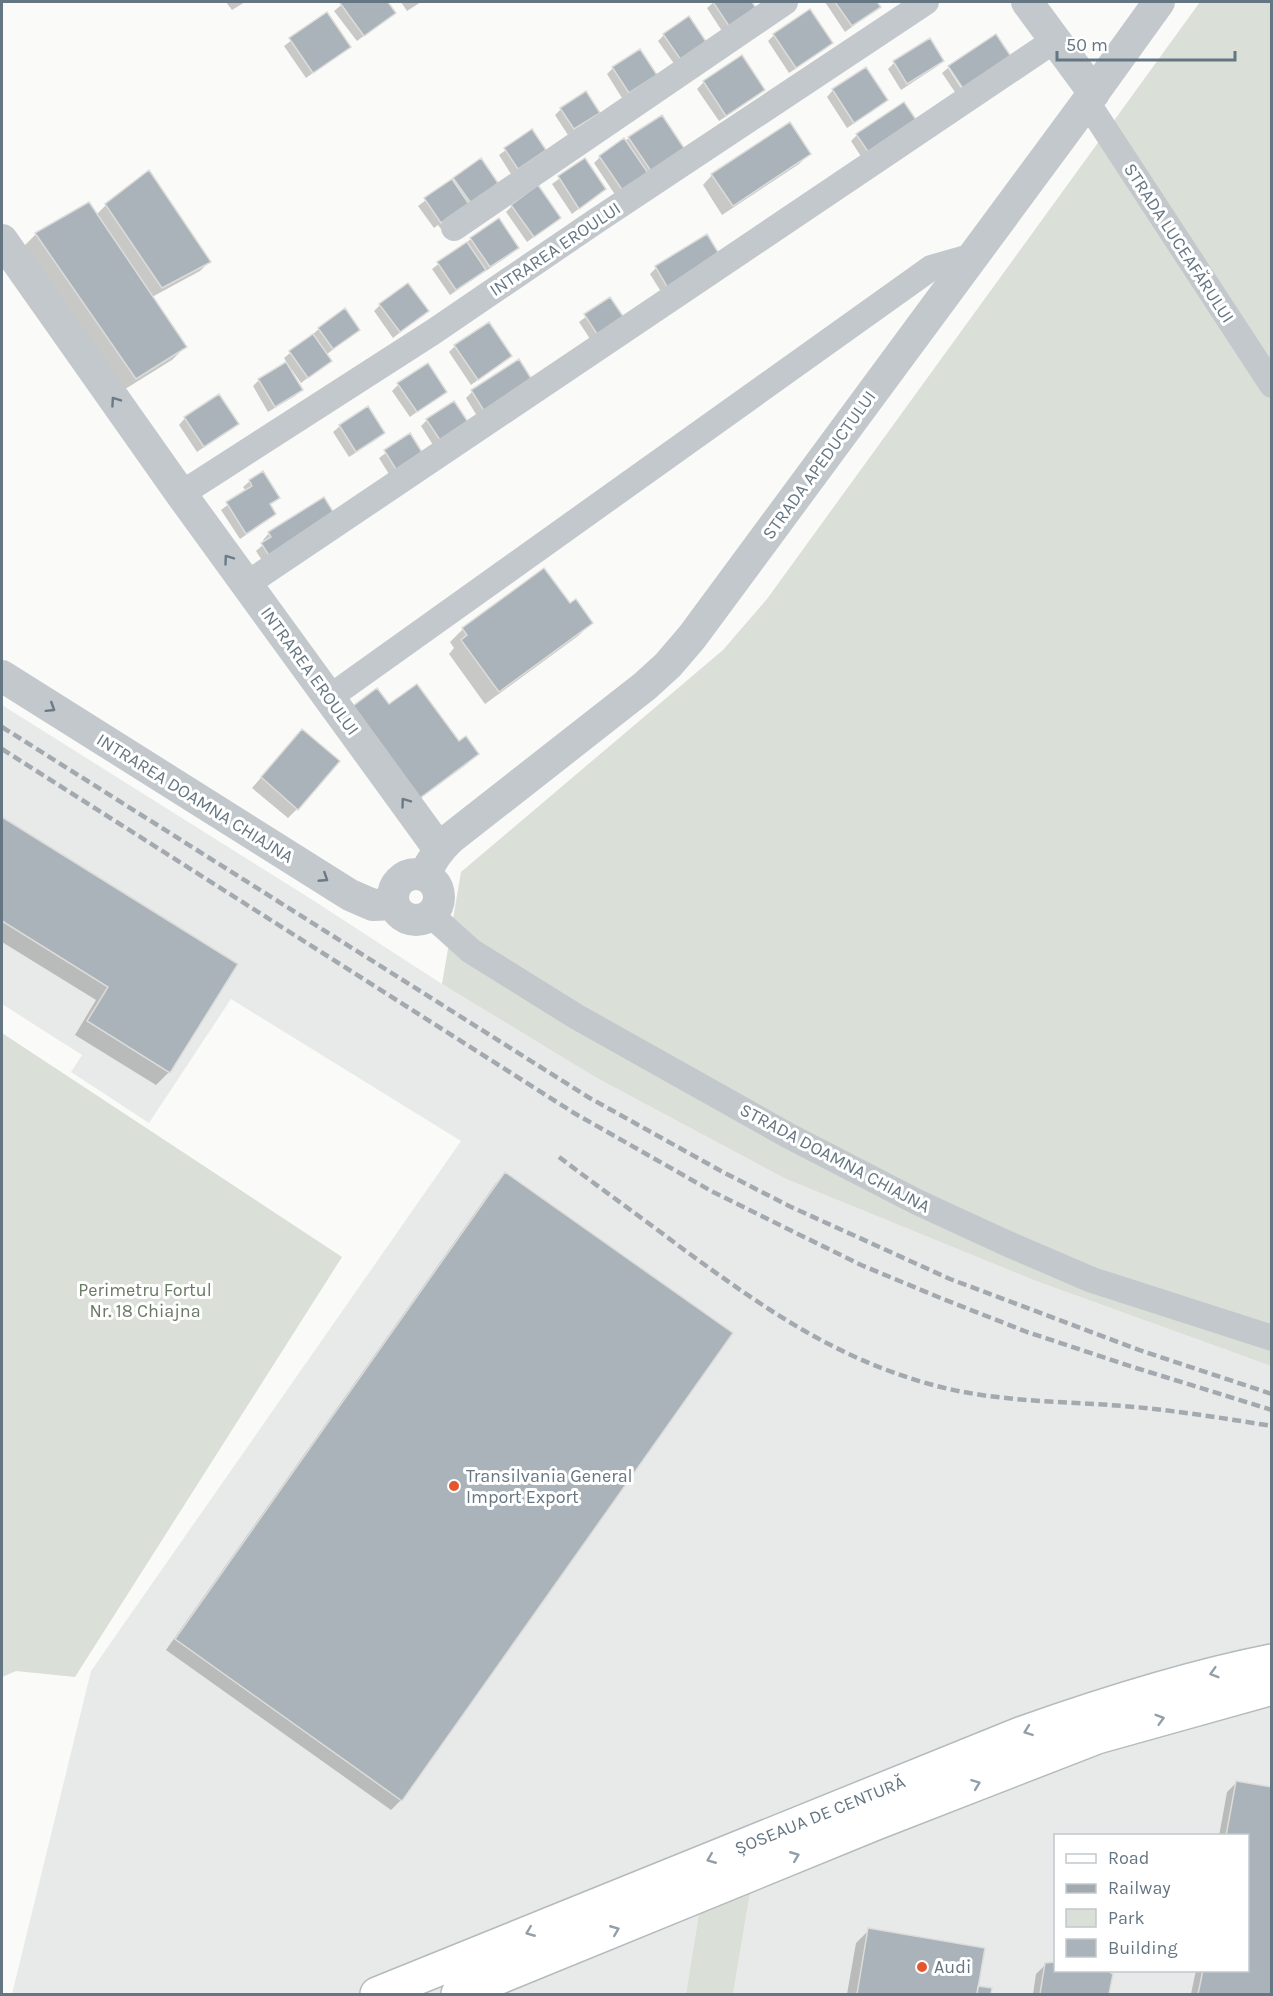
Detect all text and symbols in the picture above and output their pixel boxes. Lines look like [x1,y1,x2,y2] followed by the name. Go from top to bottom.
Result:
[1057,24,1236,62] scale bar
[1066,34,1108,56] text: 50 m
[1119,159,1239,327] street label: STRADA LUCEAFĂRULUI
[485,197,625,301] street label: INTRAREA EROULUI
[758,386,880,544] street label: STRADA APEDUCTULUI
[111,396,122,407] one-way arrow
[224,555,235,566] one-way arrow
[256,603,364,739] street label: INTRAREA EROULUI
[45,700,55,712] one-way arrow
[93,728,297,868] street label: INTRAREA DOAMNA CHIAJNA
[401,797,412,808] one-way arrow
[317,871,328,882] one-way arrow
[736,1098,934,1218] street label: STRADA DOAMNA CHIAJNA
[78,1279,212,1322] park label: Perimetru Fortul Nr. 18 Chiajna
[466,1465,633,1508] place label: Transilvania General Import Export
[447,1479,461,1493] marker: Transilvania General Import Export
[1209,1666,1220,1678] one-way arrow
[1154,1714,1165,1726] one-way arrow
[1023,1723,1034,1736] one-way arrow
[731,1771,909,1859] street label: ȘOSEAUA DE CENTURĂ
[970,1779,981,1791] one-way arrow
[1054,1834,1249,1972] legend
[1108,1847,1149,1869] text: Road
[789,1851,800,1863] one-way arrow
[706,1852,717,1864] one-way arrow
[1108,1877,1171,1899] text: Railway
[1108,1907,1145,1929] text: Park
[526,1925,537,1937] one-way arrow
[608,1925,619,1937] one-way arrow
[1108,1937,1178,1959] text: Building
[934,1956,971,1978] place label: Audi
[915,1960,929,1974] marker: Audi

